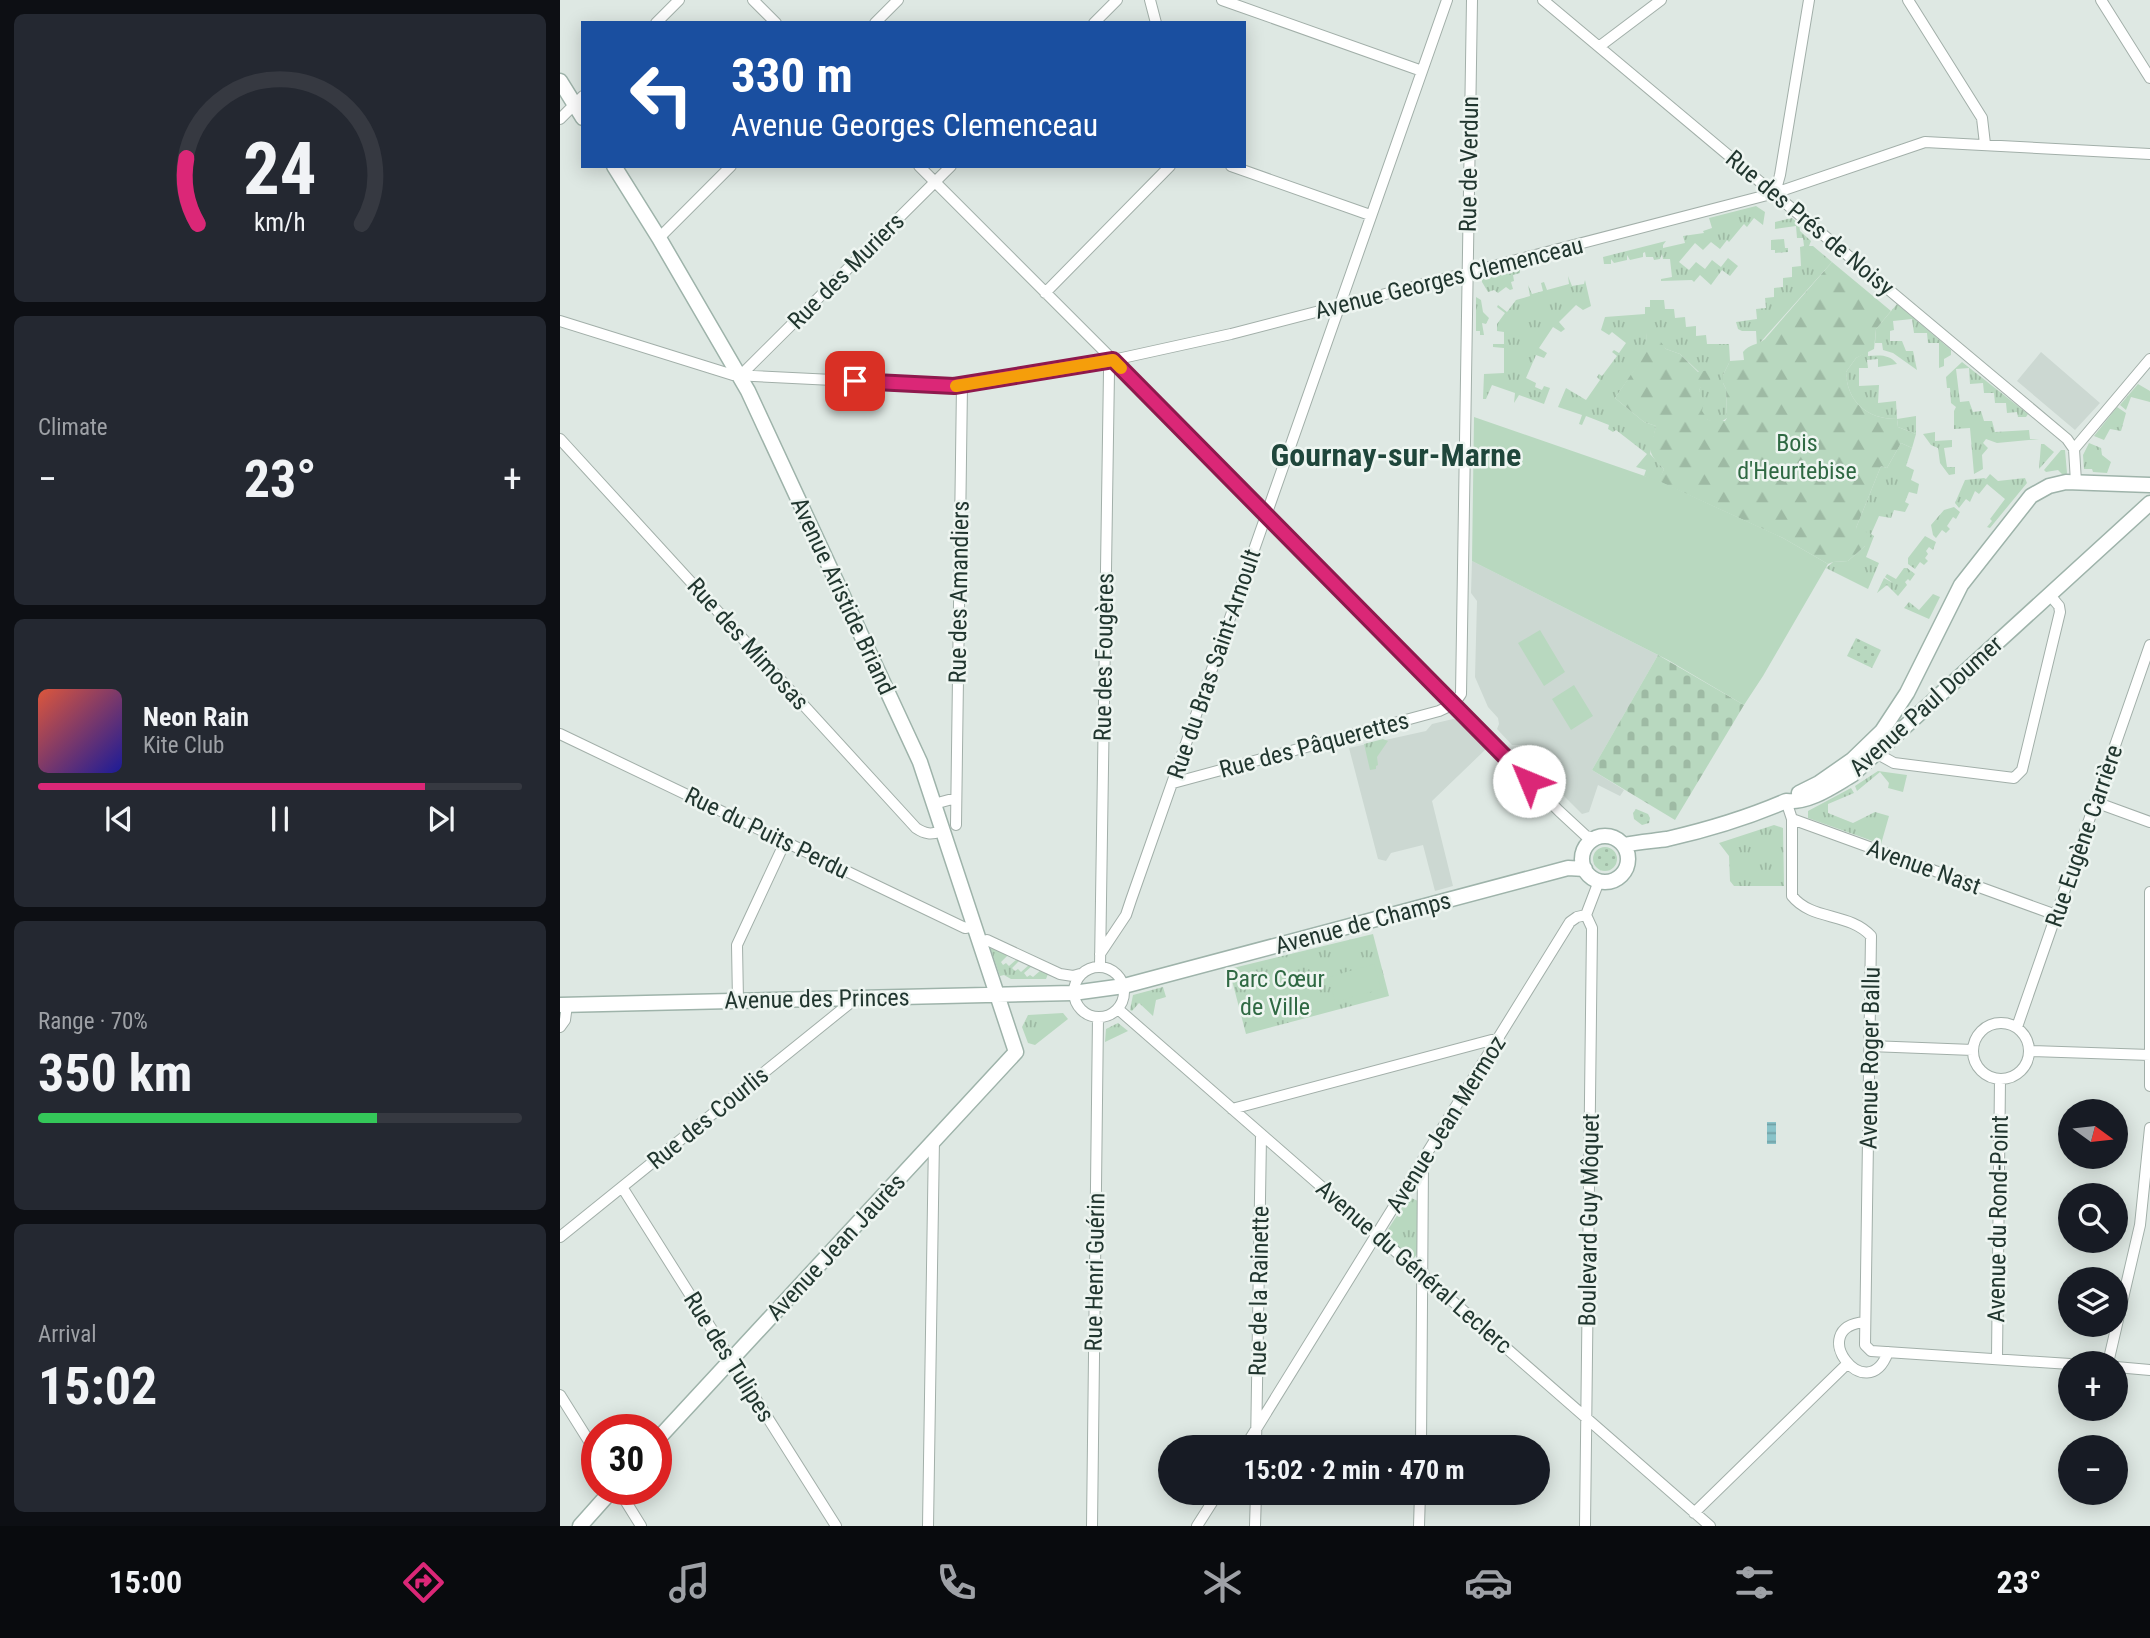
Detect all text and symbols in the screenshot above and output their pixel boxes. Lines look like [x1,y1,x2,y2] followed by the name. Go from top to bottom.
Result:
[731,47,853,104] text: 330 m
[616,49,707,140] icon: left
[1454,96,1484,232] street label: Rue de Verdun
[731,106,1098,144] text: Avenue Georges Clemenceau
[243,127,317,213] text: 24
[1720,145,1900,301] street label: Rue des Prés de Noisy
[782,207,910,335] street label: Rue des Muriers
[254,208,306,237] text: km/h
[1312,231,1586,325] street label: Avenue Georges Clemenceau
[825,351,885,411] pin
[836,362,874,400] icon: arrive
[38,414,108,441] text: Climate
[1737,429,1857,485] park label: Bois d'Heurtebise
[1271,436,1521,474] district label: Gournay-sur-Marne
[244,449,316,510] text: 23°
[38,457,57,501] text: −
[503,457,522,501] text: +
[785,493,901,699] street label: Avenue Aristide Briand
[943,500,975,684] street label: Rue des Amandiers
[1162,545,1266,783] street label: Rue du Bras Saint-Arnoult
[681,572,815,716] street label: Rue des Mimosas
[1089,573,1119,741] street label: Rue des Fougères
[1844,630,2008,782] street label: Avenue Paul Doumer
[143,702,249,732] text: Neon Rain
[1216,706,1412,784] street label: Rue des Pâquerettes
[143,732,224,759] text: Kite Club
[2040,741,2128,931] street label: Rue Eugène Carrière
[1492,744,1566,818] position arrow
[680,781,854,885] street label: Rue du Puits Perdu
[100,800,138,838] icon: previous
[261,800,299,838] icon: pause
[422,800,460,838] icon: next
[1863,833,1985,901] street label: Avenue Nast
[1272,886,1454,960] street label: Avenue de Champs
[1225,965,1325,1021] park label: Parc Cœur de Ville
[1854,967,1886,1149] street label: Avenue Roger Ballu
[724,983,910,1015] street label: Avenue des Princes
[38,1008,148,1035] text: Range · 70%
[1380,1030,1512,1218] street label: Avenue Jean Mermoz
[38,1043,192,1104] text: 350 km
[642,1061,774,1175] street label: Rue des Courlis
[2058,1099,2128,1169] north arrow
[2058,1099,2128,1505] map controls
[1573,1113,1605,1327] street label: Boulevard Guy Môquet
[1982,1115,2014,1323] street label: Avenue du Rond-Point
[761,1168,911,1326] street label: Avenue Jean Jaurès
[1310,1174,1518,1360] street label: Avenue du Général Leclerc
[2058,1183,2128,1253] button: search
[1080,1192,1110,1352] street label: Rue Henri Guérin
[1244,1206,1274,1376] street label: Rue de la Rainette
[2058,1267,2128,1337] button: layers
[678,1287,780,1427] street label: Rue des Tulipes
[38,1321,97,1348] text: Arrival
[2058,1351,2128,1421] button: +
[38,1356,157,1417] text: 15:02
[581,1414,672,1505] speed limit sign: 30
[2058,1435,2128,1505] button: −
[1244,1455,1464,1485] text: 15:02 · 2 min · 470 m
[399,1558,448,1607] icon: directions
[665,1558,714,1607] icon: music
[932,1558,981,1607] icon: phone
[1198,1558,1247,1607] icon: climate
[1464,1558,1513,1607] icon: car
[1730,1558,1779,1607] icon: filters
[109,1563,182,1601] text: 15:00
[1997,1563,2041,1601] text: 23°

